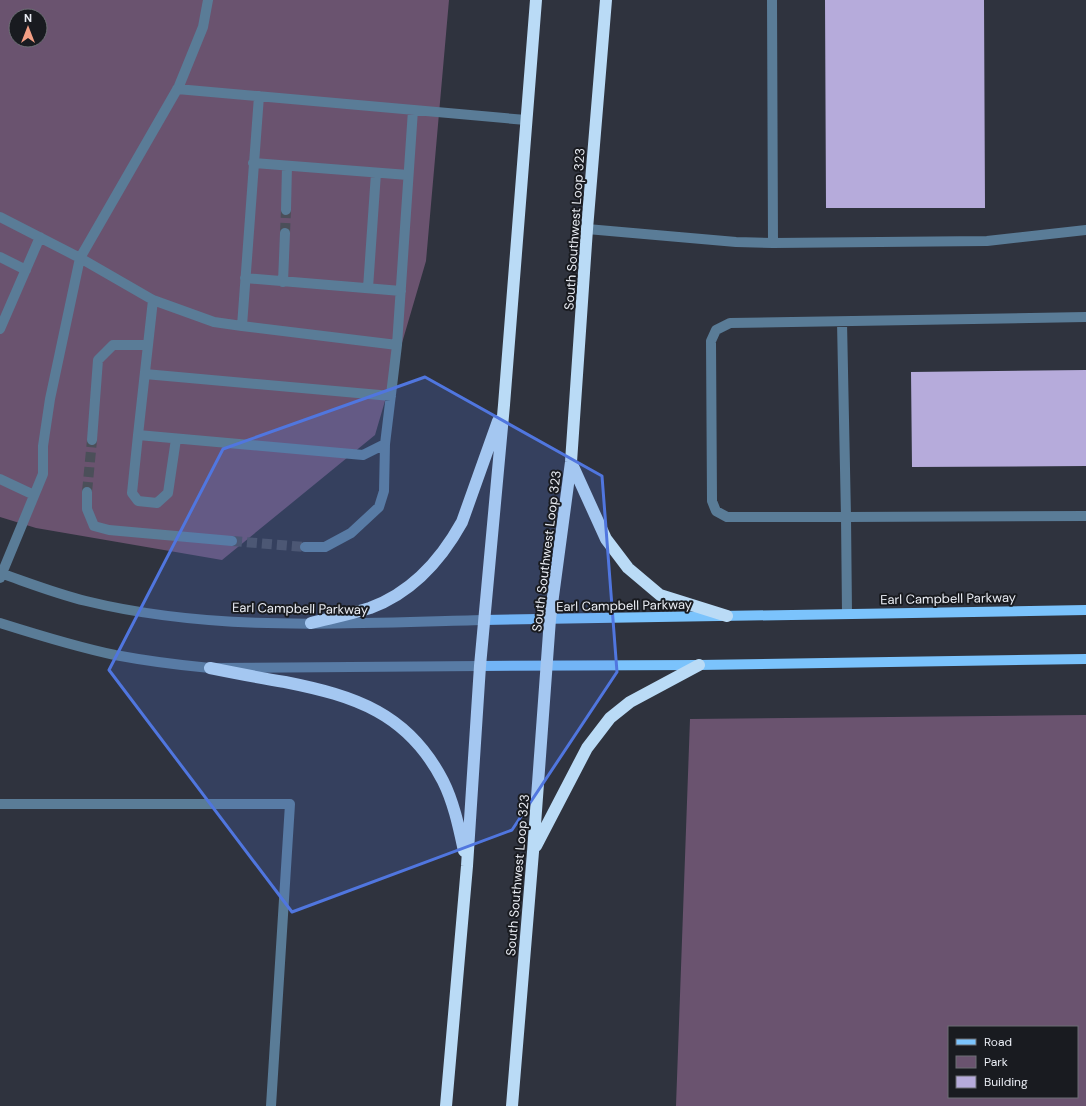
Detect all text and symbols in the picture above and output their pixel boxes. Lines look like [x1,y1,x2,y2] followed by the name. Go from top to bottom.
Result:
[8,8,48,48] north arrow
[24,11,32,25] text: N
[560,147,589,311] street label: South Southwest Loop 323
[528,469,565,633] street label: South Southwest Loop 323
[880,589,1016,608] street label: Earl Campbell Parkway
[556,596,692,615] street label: Earl Campbell Parkway
[232,599,368,618] street label: Earl Campbell Parkway
[502,793,533,957] street label: South Southwest Loop 323
[948,1026,1078,1098] legend
[984,1034,1012,1050] text: Road
[984,1054,1008,1070] text: Park
[984,1074,1028,1090] text: Building

